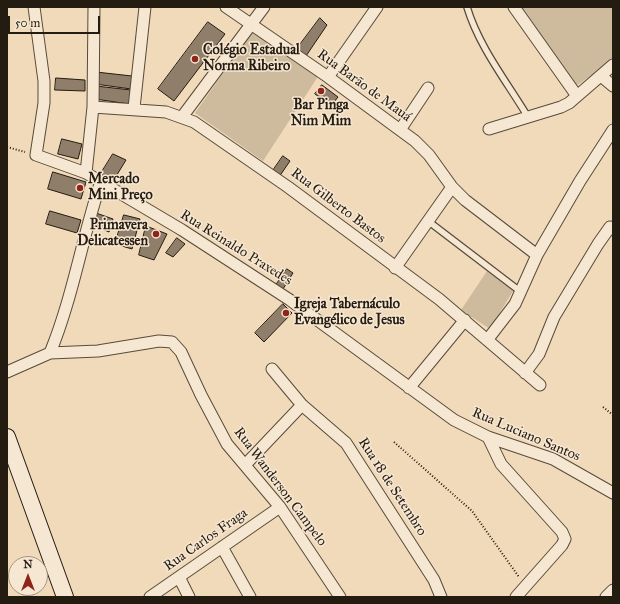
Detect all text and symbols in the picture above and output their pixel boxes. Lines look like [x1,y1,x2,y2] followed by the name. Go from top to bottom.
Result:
[10,8,102,34] scale bar
[15,16,40,30] text: 50 m
[203,43,300,76] place label: Colégio Estadual Norma Ribeiro
[314,46,414,126] street label: Rua Barão de Mauá
[190,54,200,64] marker: Colégio Estadual Norma Ribeiro
[316,86,326,96] marker: Bar Pinga Nim Mim
[291,98,351,130] place label: Bar Pinga Nim Mim
[287,165,389,247] street label: Rua Gilberto Bastos
[88,172,153,204] place label: Mercado Mini Preço
[75,183,85,193] marker: Mercado Mini Preço
[177,207,295,289] street label: Rua Reinaldo Praxedes
[77,218,148,250] place label: Primavera Delicatessen
[151,229,161,239] marker: Primavera Delicatessen
[294,297,405,330] place label: Igreja Tabernáculo Evangélico de Jesus
[281,308,291,318] marker: Igreja Tabernáculo Evangélico de Jesus
[469,405,583,465] street label: Rua Luciano Santos
[230,424,330,550] street label: Rua Wanderson Campelo
[354,435,430,539] street label: Rua 18 de Setembro
[161,505,251,575] street label: Rua Carlos Fraga
[8,556,48,596] north arrow
[23,558,33,571] text: N

